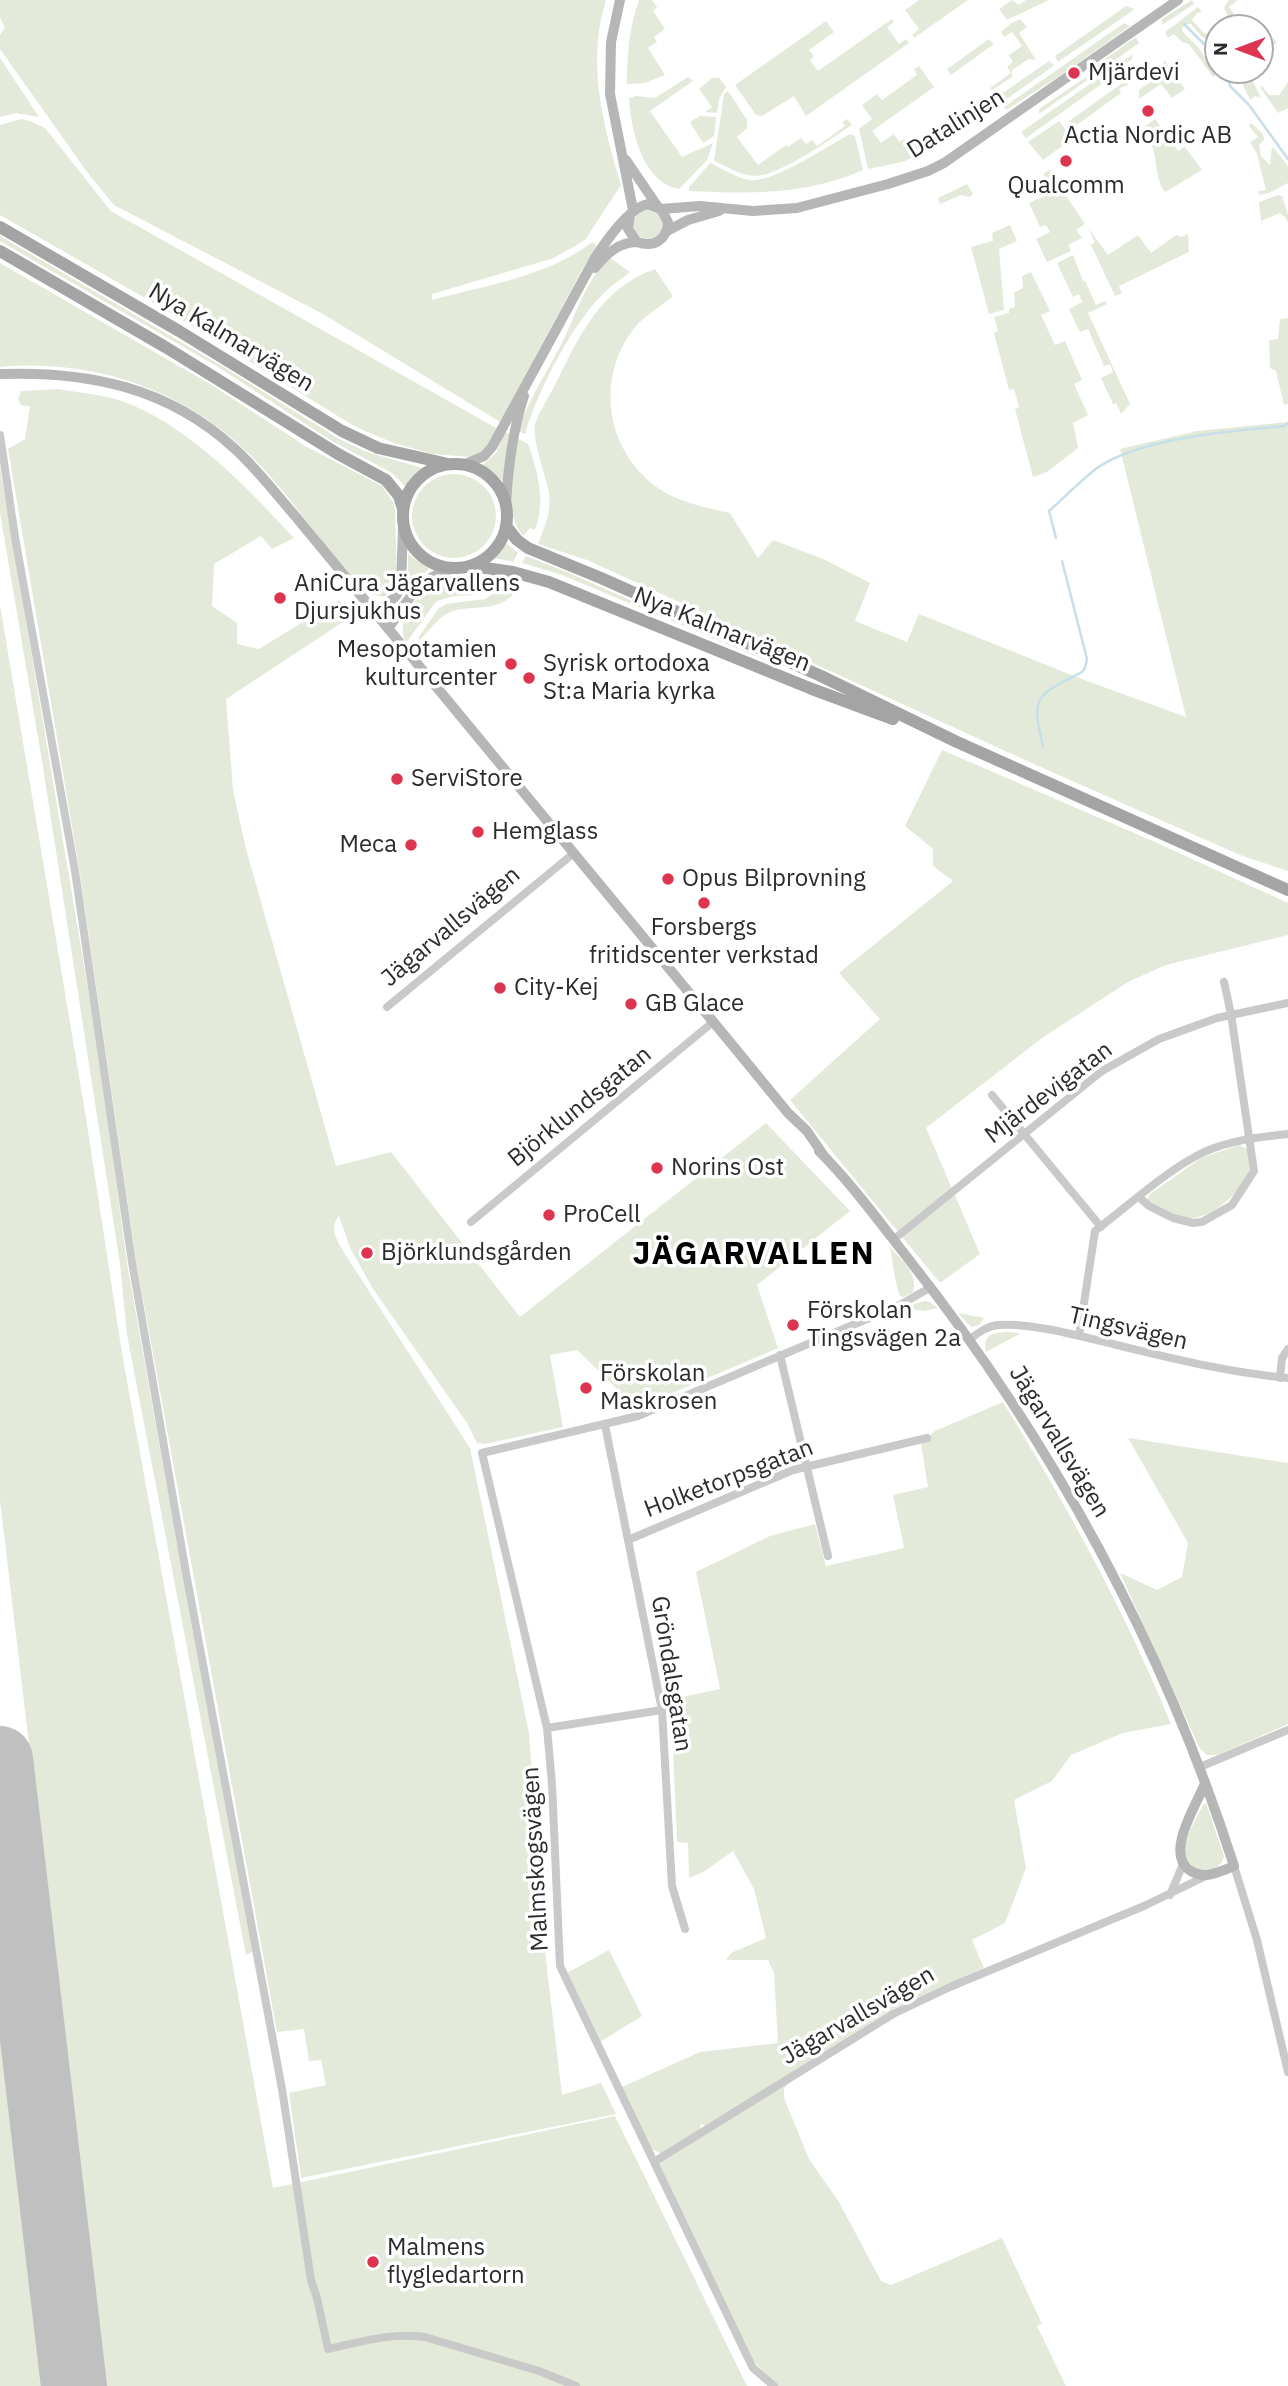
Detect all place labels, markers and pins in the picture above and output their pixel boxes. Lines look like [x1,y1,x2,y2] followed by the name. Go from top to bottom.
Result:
[1088,59,1180,87] place label: Mjärdevi
[1066,65,1082,81] marker: Mjärdevi
[1140,103,1156,119] marker: Actia Nordic AB
[1064,122,1232,150] place label: Actia Nordic AB
[1058,153,1074,169] marker: Qualcomm
[1007,172,1125,200] place label: Qualcomm
[294,570,520,626] place label: AniCura Jägarvallens Djursjukhus
[272,590,288,606] marker: AniCura Jägarvallens Djursjukhus
[337,636,497,692] place label: Mesopotamien kulturcenter
[543,650,715,706] place label: Syrisk ortodoxa St:a Maria kyrka
[503,656,519,672] marker: Mesopotamien kulturcenter
[521,670,537,686] marker: Syrisk ortodoxa St:a Maria kyrka
[411,765,523,793] place label: ServiStore
[389,771,405,787] marker: ServiStore
[492,818,598,846] place label: Hemglass
[470,824,486,840] marker: Hemglass
[339,831,397,859] place label: Meca
[403,837,419,853] marker: Meca
[682,865,866,893] place label: Opus Bilprovning
[660,871,676,887] marker: Opus Bilprovning
[696,895,712,911] marker: Forsbergs fritidscenter verkstad
[589,914,819,970] place label: Forsbergs fritidscenter verkstad
[514,974,598,1002] place label: City-Kej
[492,980,508,996] marker: City-Kej
[645,990,744,1018] place label: GB Glace
[623,996,639,1012] marker: GB Glace
[671,1154,784,1182] place label: Norins Ost
[649,1160,665,1176] marker: Norins Ost
[563,1201,640,1229] place label: ProCell
[541,1207,557,1223] marker: ProCell
[381,1239,572,1267] place label: Björklundsgården
[359,1245,375,1261] marker: Björklundsgården
[807,1297,961,1353] place label: Förskolan Tingsvägen 2a
[785,1317,801,1333] marker: Förskolan Tingsvägen 2a
[600,1360,717,1416] place label: Förskolan Maskrosen
[578,1380,594,1396] marker: Förskolan Maskrosen
[387,2234,525,2290] place label: Malmens flygledartorn
[365,2254,381,2270] marker: Malmens flygledartorn

